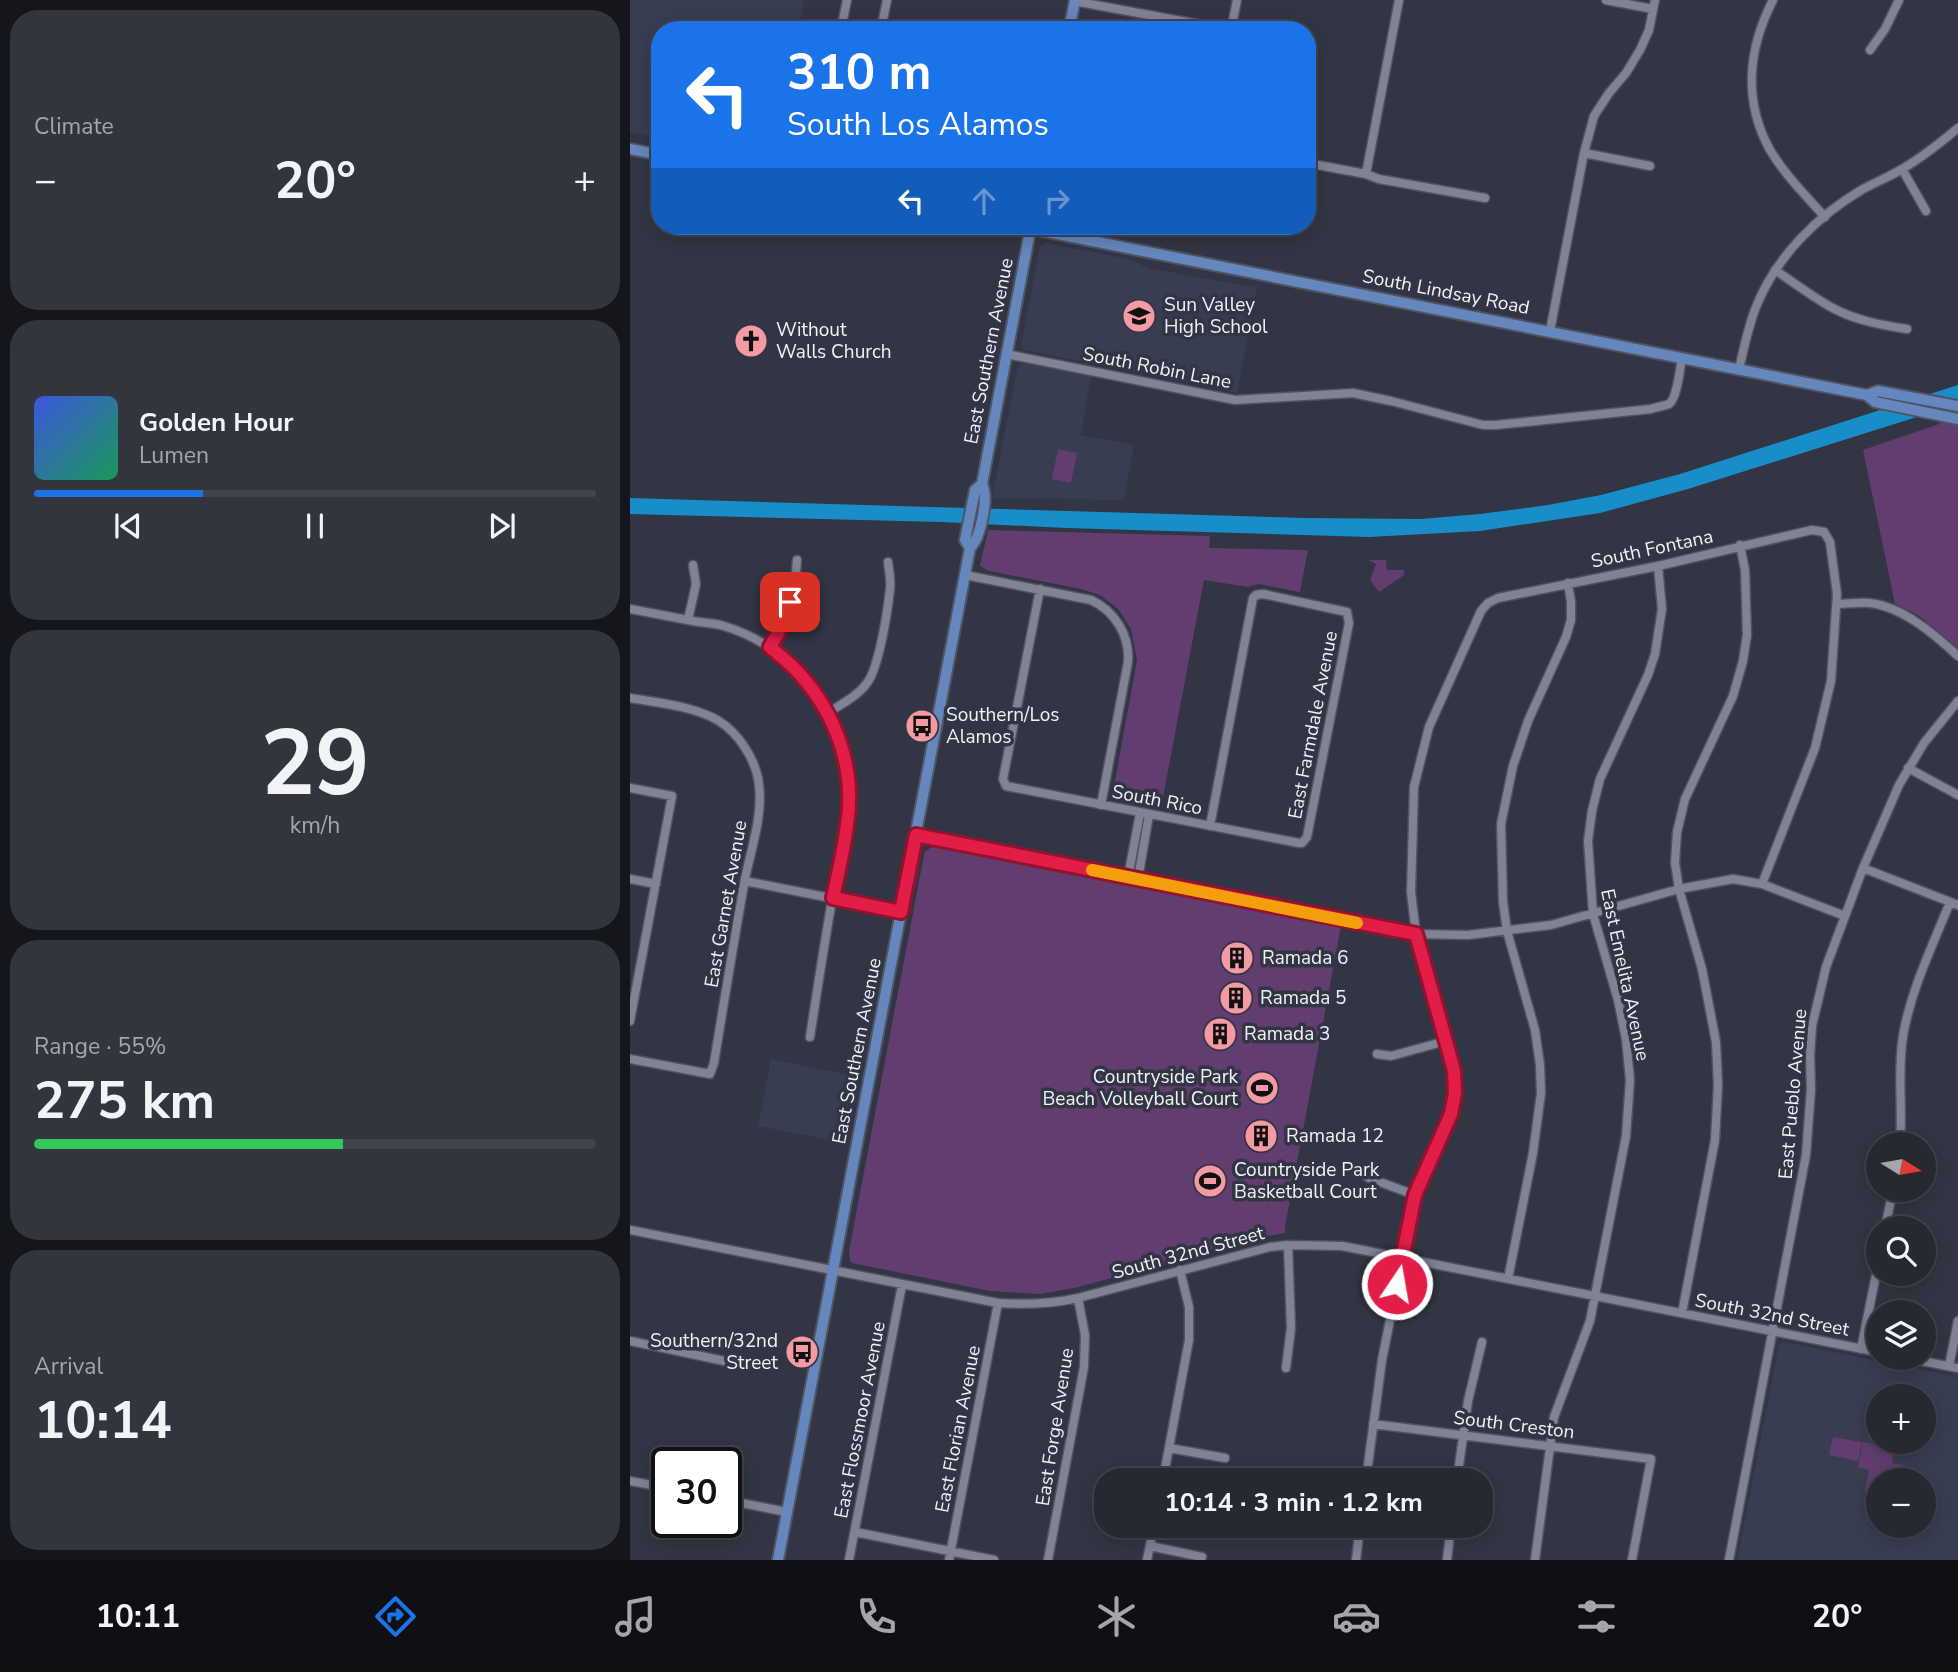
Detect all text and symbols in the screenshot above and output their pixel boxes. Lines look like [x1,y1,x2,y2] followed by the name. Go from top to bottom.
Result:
[787,39,931,106] text: 310 m
[672,49,763,140] icon: left
[787,103,1049,146] text: South Los Alamos
[34,111,114,142] text: Climate
[274,145,356,216] text: 20°
[34,155,57,206] text: −
[573,155,596,206] text: +
[892,182,930,220] icon: left
[965,182,1003,220] icon: ahead
[1038,182,1076,220] icon: right
[958,256,1020,446] street label: East Southern Avenue
[1360,263,1532,321] street label: South Lindsay Road
[1164,292,1268,340] place label: Sun Valley High School
[1120,297,1158,335] school or university icon: Sun Valley High School
[776,317,892,365] place label: Without Walls Church
[732,322,770,360] church icon: Without Walls Church
[1081,341,1233,395] street label: South Robin Lane
[139,405,294,440] text: Golden Hour
[139,440,209,471] text: Lumen
[109,507,147,545] icon: previous
[296,507,334,545] icon: pause
[483,507,521,545] icon: next
[1589,523,1715,575] street label: South Fontana
[760,572,820,632] pin
[771,583,809,621] icon: arrive
[1282,629,1344,821] street label: East Farmdale Avenue
[260,702,370,826] text: 29
[946,702,1059,750] place label: Southern/Los Alamos
[903,707,941,745] bus stop icon: Southern/Los Alamos
[1110,779,1204,821] street label: South Rico
[290,810,340,841] text: km/h
[698,818,754,990] street label: East Garnet Avenue
[1594,887,1656,1063] street label: East Emelita Avenue
[1218,939,1256,977] building icon: Ramada 6
[1262,945,1349,971] place label: Ramada 6
[826,956,888,1146] street label: East Southern Avenue
[1217,979,1255,1017] building icon: Ramada 5
[1260,985,1347,1011] place label: Ramada 5
[1773,1008,1813,1180] street label: East Pueblo Avenue
[1201,1015,1239,1053] building icon: Ramada 3
[1244,1021,1331,1047] place label: Ramada 3
[34,1031,166,1062] text: Range · 55%
[1042,1064,1238,1112] place label: Countryside Park Beach Volleyball Court
[34,1065,215,1136] text: 275 km
[1243,1069,1281,1107] sports icon: Countryside Park Beach Volleyball Court
[1242,1117,1280,1155] building icon: Ramada 12
[1286,1123,1384,1149] place label: Ramada 12
[1866,1132,1936,1202] north arrow
[1866,1132,1936,1538] map controls
[1234,1157,1380,1205] place label: Countryside Park Basketball Court
[1191,1162,1229,1200] sports icon: Countryside Park Basketball Court
[1866,1216,1936,1286] button: search
[1109,1220,1267,1286] street label: South 32nd Street
[1360,1247,1434,1321] position arrow
[1693,1287,1852,1343] street label: South 32nd Street
[1866,1300,1936,1370] button: layers
[828,1319,892,1521] street label: East Flossmoor Avenue
[650,1328,778,1376] place label: Southern/32nd Street
[783,1333,821,1371] bus stop icon: Southern/32nd Street
[929,1343,987,1515] street label: East Florian Avenue
[1030,1346,1080,1508] street label: East Forge Avenue
[34,1351,103,1382] text: Arrival
[1866,1384,1936,1454] button: +
[34,1385,172,1456] text: 10:14
[1452,1405,1576,1445] street label: South Creston
[651,1447,742,1538] speed limit sign: 30
[1866,1468,1936,1538] button: −
[1164,1485,1423,1520] text: 10:14 · 3 min · 1.2 km
[371,1592,420,1641] icon: directions
[611,1592,660,1641] icon: music
[852,1592,901,1641] icon: phone
[1092,1592,1141,1641] icon: climate
[1332,1592,1381,1641] icon: car
[1572,1592,1621,1641] icon: filters
[96,1595,180,1638] text: 10:11
[1812,1595,1862,1638] text: 20°

